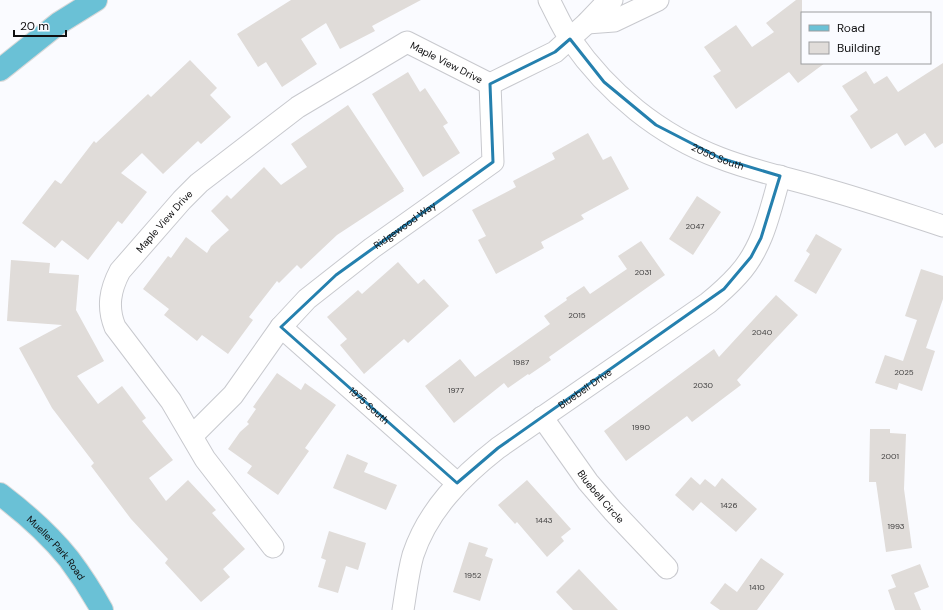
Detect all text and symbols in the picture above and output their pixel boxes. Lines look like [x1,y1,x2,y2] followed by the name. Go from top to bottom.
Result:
[14,12,66,38] scale bar
[801,12,931,64] legend
[20,18,49,34] text: 20 m
[837,20,865,36] text: Road
[408,39,485,86] street label: Maple View Drive
[837,40,881,56] text: Building
[689,141,746,173] street label: 2050 South
[133,187,196,255] street label: Maple View Drive
[371,198,439,252] street label: Ridgewood Way
[685,221,705,231] house number: 2047
[634,267,652,277] house number: 2031
[568,310,586,320] house number: 2015
[752,327,773,337] house number: 2040
[513,357,529,367] house number: 1987
[556,365,615,412] street label: Bluebell Drive
[894,367,914,377] house number: 2025
[693,380,714,390] house number: 2030
[346,384,392,427] street label: 1975 South
[448,385,464,395] house number: 1977
[632,422,651,432] house number: 1990
[881,451,899,461] house number: 2001
[575,468,627,526] street label: Bluebell Circle
[721,500,737,510] house number: 1426
[24,513,88,583] street label: Mueller Park Road
[536,515,553,525] house number: 1443
[887,521,905,531] house number: 1993
[465,570,482,580] house number: 1952
[749,582,765,592] house number: 1410

